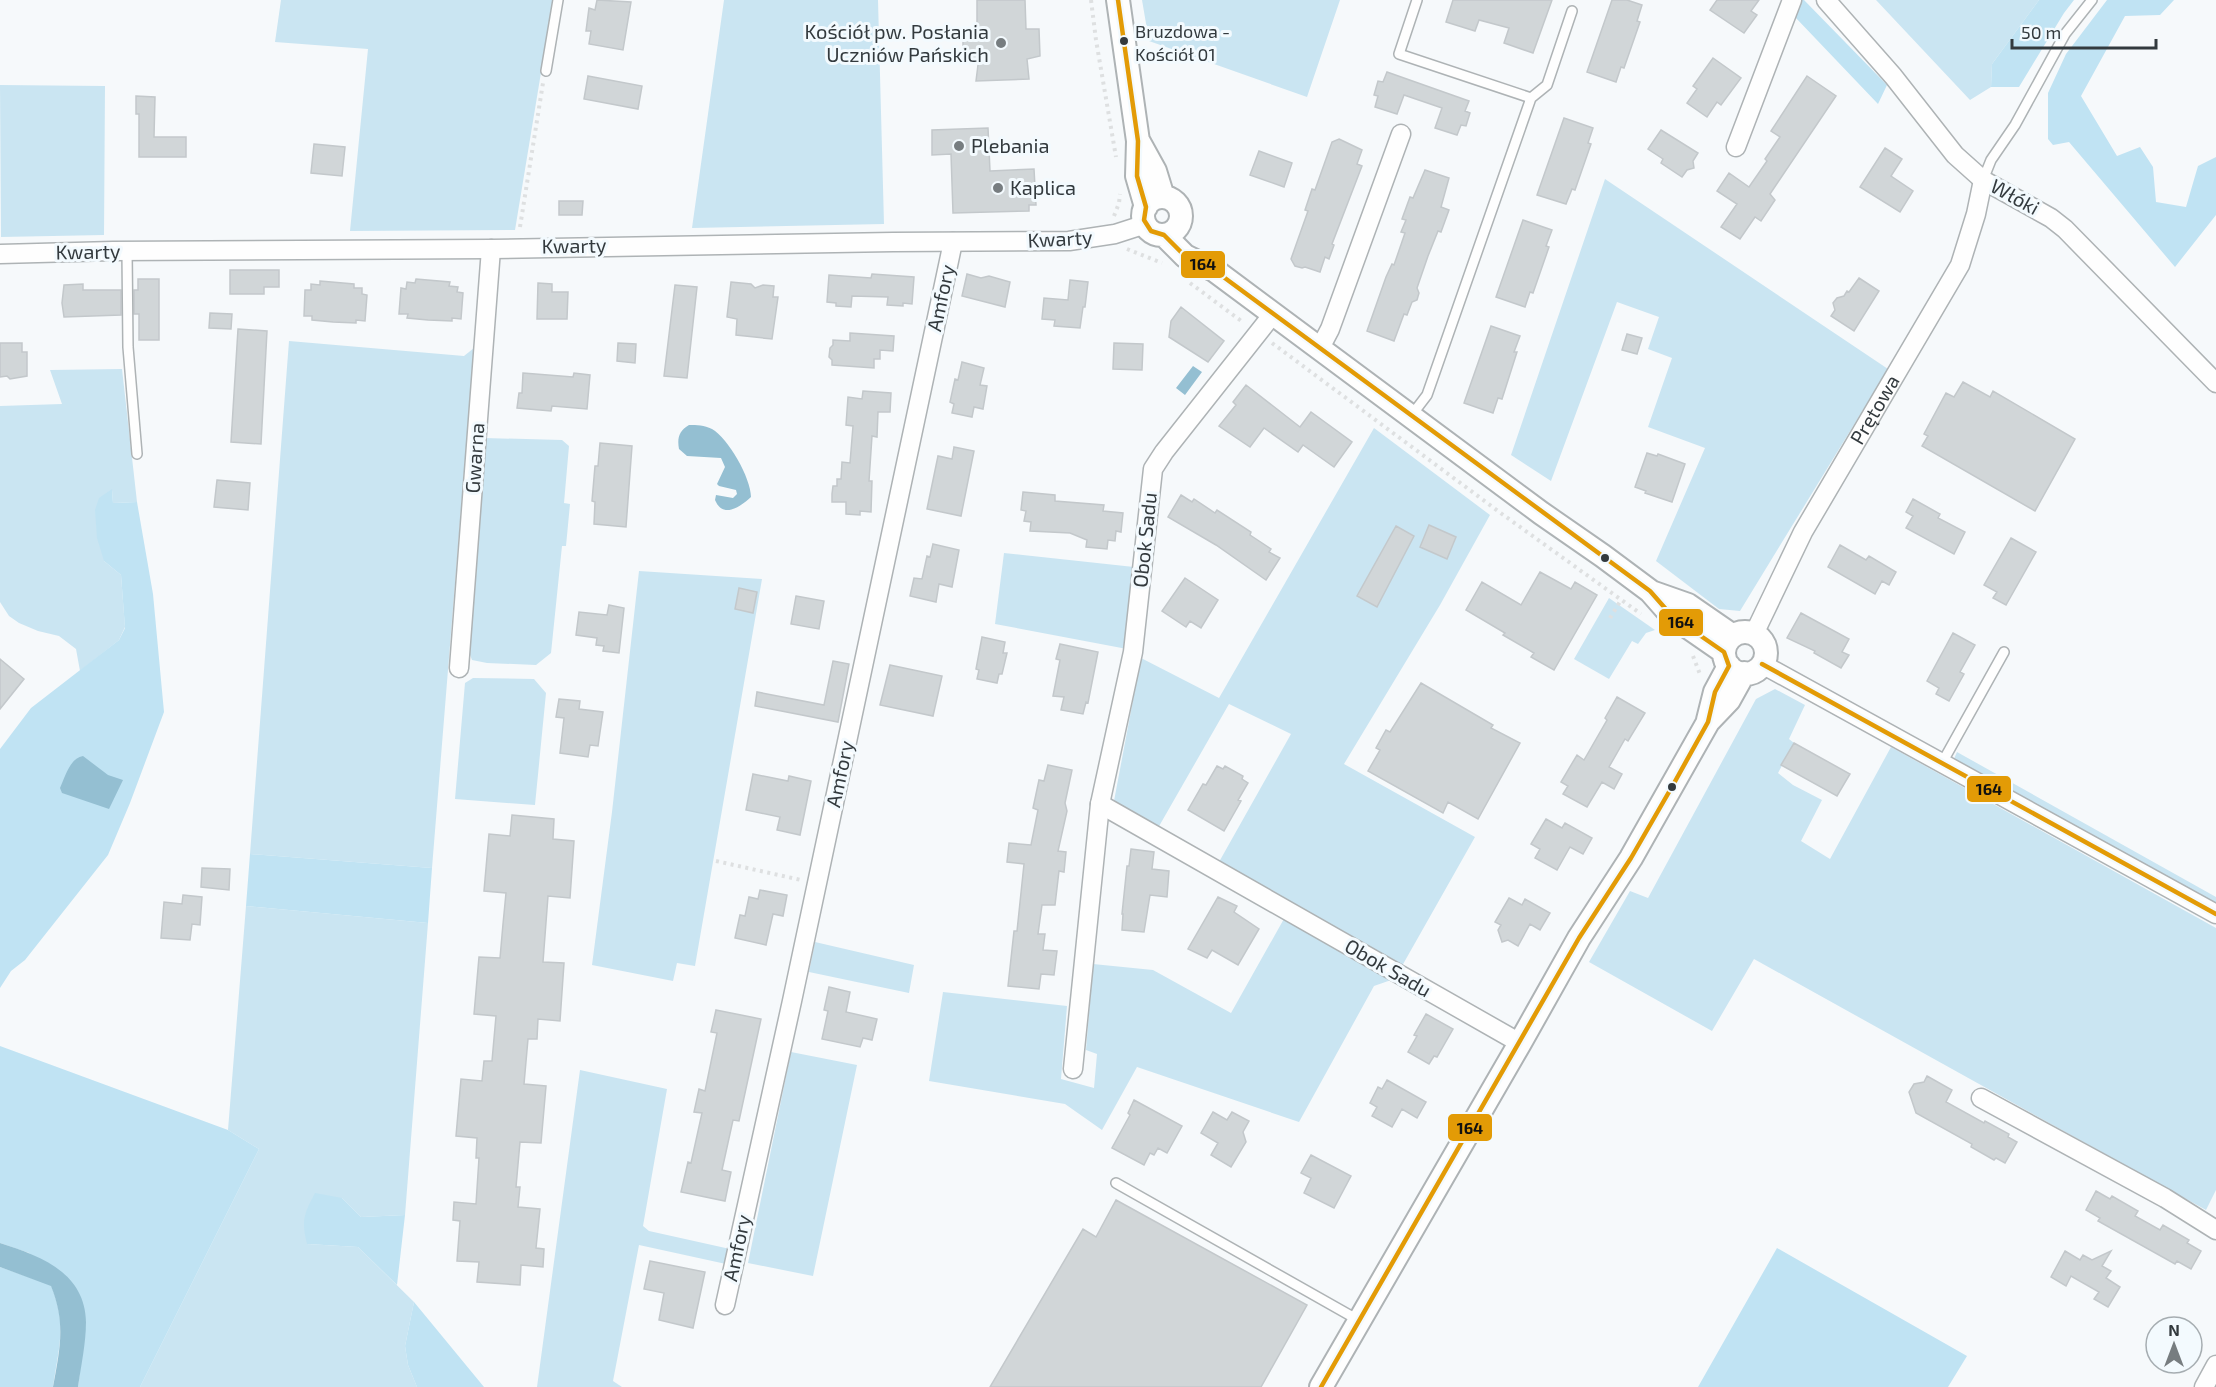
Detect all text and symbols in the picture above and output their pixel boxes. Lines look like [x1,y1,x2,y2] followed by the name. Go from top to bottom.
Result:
[2012,12,2156,50] scale bar
[805,19,989,66] place label: Kościół pw. Posłania Uczniów Pańskich
[1135,20,1230,65] place label: Bruzdowa - Kościół 01
[2021,21,2061,43] text: 50 m
[1118,35,1130,47] marker: Bruzdowa - Kościół 01
[994,36,1008,50] marker: Kościół pw. Posłania Uczniów Pańskich
[971,133,1049,157] place label: Plebania
[952,139,966,153] marker: Plebania
[1987,173,2044,219] street label: Włóki
[1010,175,1076,199] place label: Kaplica
[991,181,1005,195] marker: Kaplica
[1027,224,1093,252] street label: Kwarty
[541,232,607,258] street label: Kwarty
[55,238,121,264] street label: Kwarty
[1180,250,1226,279] line badge: 164
[1190,254,1216,273] text: 164
[921,262,959,333] street label: Amfory
[1844,370,1904,448] street label: Prętowa
[460,422,488,494] street label: Gwarna
[1127,491,1161,589] street label: Obok Sadu
[1599,552,1611,564] unlabelled marker
[1658,608,1704,637] line badge: 164
[1668,612,1694,631] text: 164
[820,738,858,809] street label: Amfory
[1966,775,2012,803] line badge: 164
[1976,779,2002,798] text: 164
[1666,781,1678,793] unlabelled marker
[1341,933,1436,1001] street label: Obok Sadu
[1447,1113,1493,1142] line badge: 164
[1457,1118,1483,1137] text: 164
[717,1212,755,1283] street label: Amfory
[2144,1315,2204,1375] north arrow
[2168,1320,2180,1339] text: N

